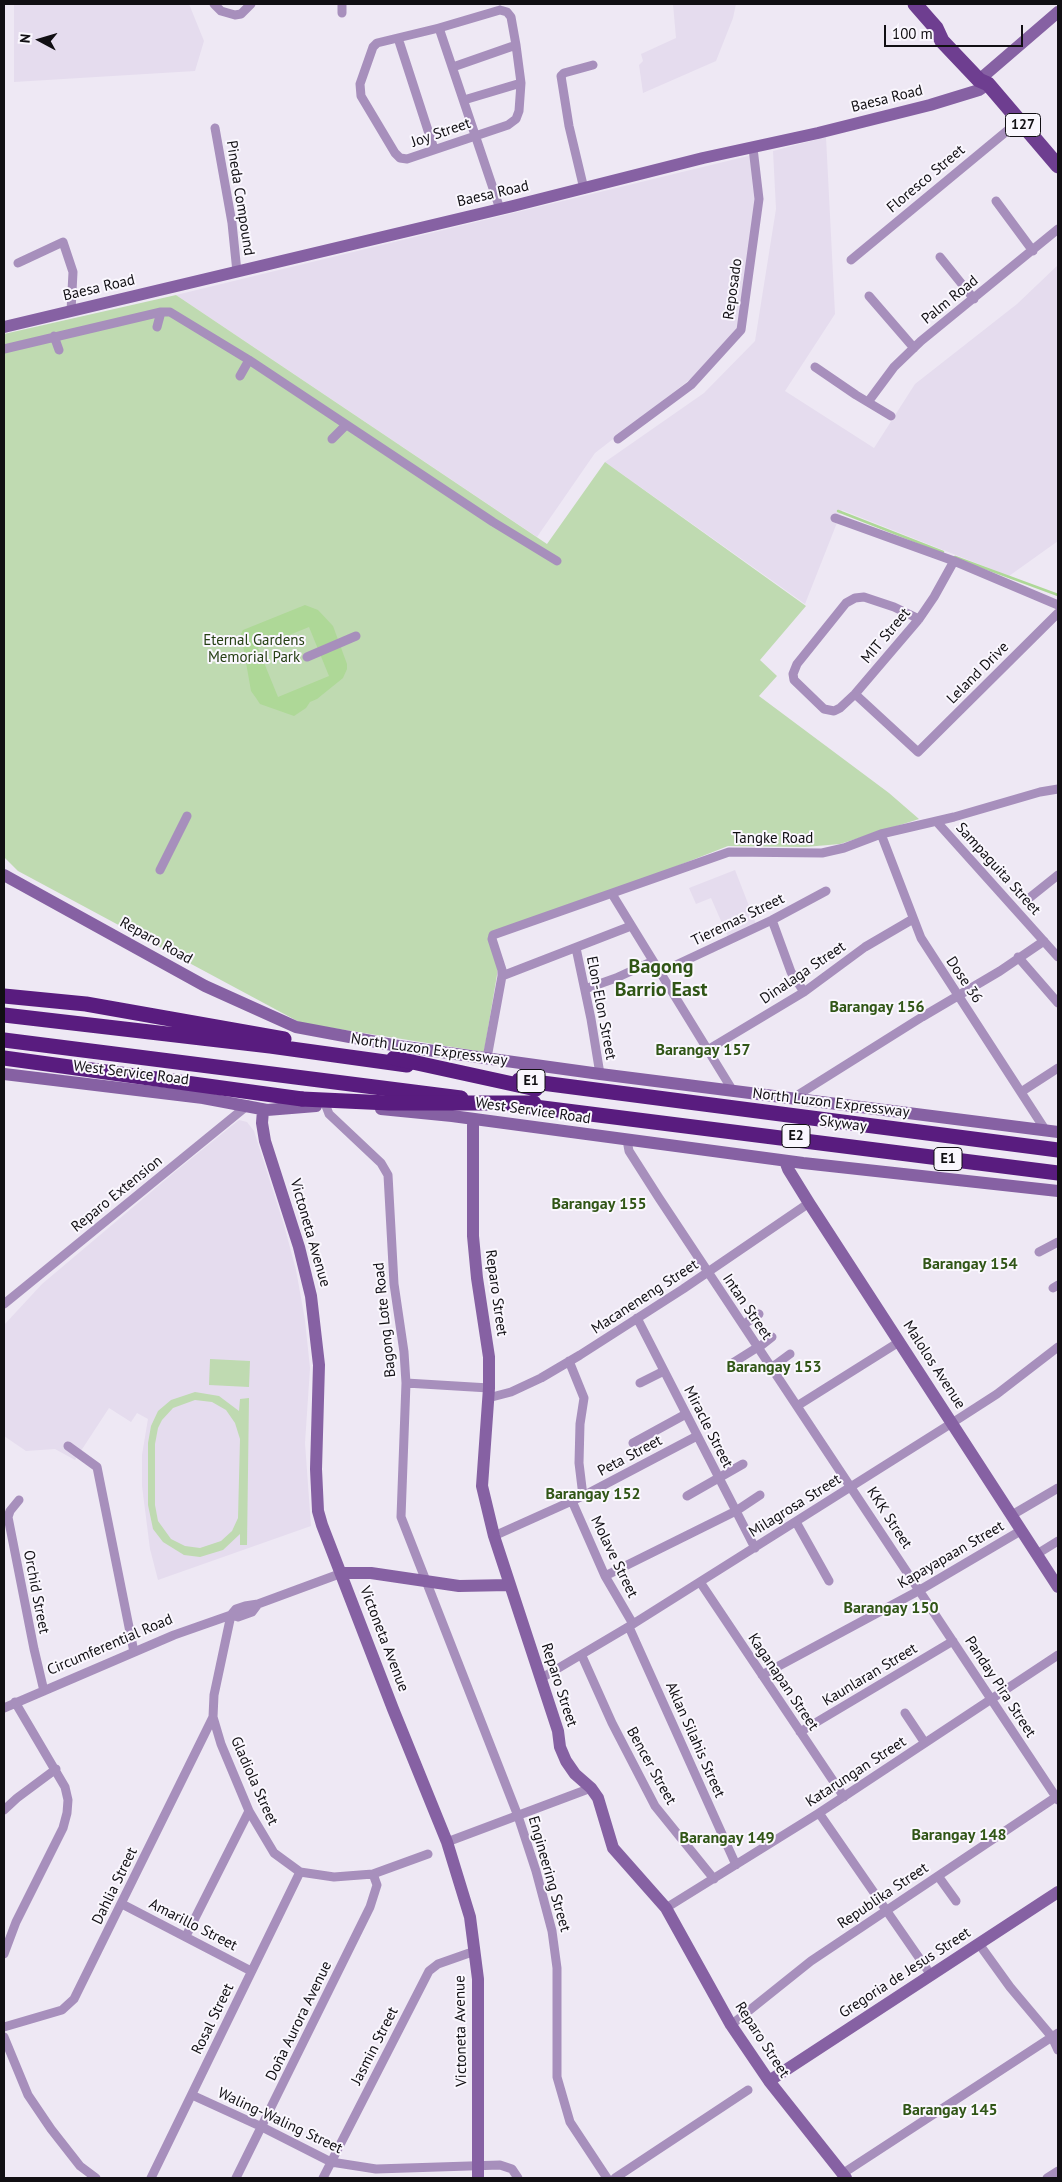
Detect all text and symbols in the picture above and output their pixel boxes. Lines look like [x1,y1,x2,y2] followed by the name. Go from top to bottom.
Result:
[15,15,65,65] north arrow
[887,15,1026,47] scale bar
[892,24,933,43] text: 100 m
[16,33,35,44] text: N
[849,81,925,117] street label: Baesa Road
[409,114,473,152] street label: Joy Street
[1006,114,1040,136] road number: 127
[222,139,258,257] street label: Pineda Compound
[883,141,969,217] street label: Floresco Street
[455,177,531,211] street label: Baesa Road
[720,257,746,321] street label: Reposado
[61,271,137,305] street label: Baesa Road
[918,272,982,328] street label: Palm Road
[858,605,914,667] street label: MIT Street
[203,632,305,667] park label: Eternal Gardens Memorial Park
[943,638,1013,708] street label: Leland Drive
[952,819,1044,919] street label: Sampaguita Street
[733,830,813,848] street label: Tangke Road
[689,890,787,950] street label: Tieremas Street
[117,914,195,968] street label: Reparo Road
[757,938,849,1008] street label: Dinalaga Street
[942,953,986,1007] street label: Dose 36
[582,955,620,1061] street label: Elon-Elon Street
[615,955,707,1002] district label: Bagong Barrio East
[829,997,925,1017] district label: Barangay 156
[350,1030,508,1070] street label: North Luzon Expressway
[655,1040,751,1060] district label: Barangay 157
[72,1057,190,1089] street label: West Service Road
[517,1070,545,1092] road number: E1
[752,1084,910,1122] street label: North Luzon Expressway
[474,1094,592,1128] street label: West Service Road
[818,1112,868,1136] street label: Skyway
[782,1124,810,1148] road number: E2
[934,1148,962,1170] road number: E1
[68,1152,166,1236] street label: Reparo Extension
[286,1177,334,1289] street label: Victoneta Avenue
[551,1194,647,1214] district label: Barangay 155
[481,1249,511,1337] street label: Reparo Street
[922,1254,1018,1274] district label: Barangay 154
[588,1256,702,1338] street label: Macaneneng Street
[370,1261,400,1379] street label: Bagong Lote Road
[718,1271,776,1343] street label: Intan Street
[899,1318,969,1412] street label: Malolos Avenue
[726,1357,822,1377] district label: Barangay 153
[680,1383,736,1471] street label: Miracle Street
[595,1432,665,1480] street label: Peta Street
[746,1471,844,1541] street label: Milagrosa Street
[545,1484,641,1504] district label: Barangay 152
[862,1484,916,1552] street label: KKK Street
[586,1513,642,1601] street label: Molave Street
[895,1517,1007,1593] street label: Kapayapaan Street
[19,1549,53,1635] street label: Orchid Street
[356,1584,412,1694] street label: Victoneta Avenue
[843,1598,939,1618] district label: Barangay 150
[45,1610,175,1680] street label: Circumferential Road
[744,1630,822,1734] street label: Kaganapan Street
[961,1633,1039,1741] street label: Panday Pira Street
[819,1640,921,1710] street label: Kaunlaran Street
[537,1641,581,1729] street label: Reparo Street
[661,1679,729,1801] street label: Aklan Silahis Street
[622,1724,680,1808] street label: Bencer Street
[802,1733,910,1811] street label: Katarungan Street
[226,1734,282,1828] street label: Gladiola Street
[524,1814,574,1934] street label: Engineering Street
[911,1825,1007,1845] district label: Barangay 148
[679,1828,775,1848] district label: Barangay 149
[89,1844,141,1928] street label: Dahlia Street
[834,1859,932,1933] street label: Republika Street
[146,1895,240,1955] street label: Amarillo Street
[836,1924,974,2022] street label: Gregoria de Jesus Street
[262,1958,336,2084] street label: Doña Aurora Avenue
[451,1975,471,2087] street label: Victoneta Avenue
[188,1981,238,2057] street label: Rosal Street
[731,1999,793,2081] street label: Reparo Street
[348,2004,402,2088] street label: Jasmin Street
[215,2084,345,2158] street label: Waling-Waling Street
[902,2100,998,2120] district label: Barangay 145

